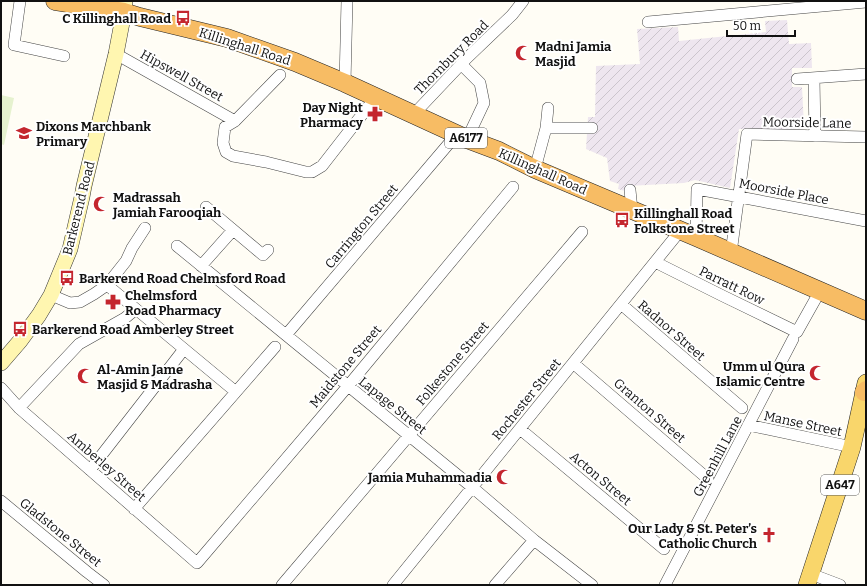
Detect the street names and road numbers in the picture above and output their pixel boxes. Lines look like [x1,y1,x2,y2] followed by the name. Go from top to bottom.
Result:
[411,17,492,97] street label: Thornbury Road
[197,25,293,68] street label: Killinghall Road
[138,47,226,104] street label: Hipswell Street
[762,114,852,131] street label: Moorside Lane
[445,128,487,148] road number: A6177
[496,145,590,198] street label: Killinghall Road
[60,159,97,257] street label: Barkerend Road
[738,175,830,208] street label: Moorside Place
[322,181,401,271] street label: Carrington Street
[697,263,767,308] street label: Parratt Row
[635,297,708,364] street label: Radnor Street
[413,318,492,408] street label: Folkestone Street
[307,322,384,411] street label: Maidstone Street
[489,355,564,443] street label: Rochester Street
[356,374,430,437] street label: Lapage Street
[611,375,689,446] street label: Granton Street
[763,408,844,439] street label: Manse Street
[690,413,745,499] street label: Greenhill Lane
[65,428,149,504] street label: Amberley Street
[567,449,634,508] street label: Acton Street
[821,475,859,495] road number: A647
[17,495,105,570] street label: Gladstone Street

